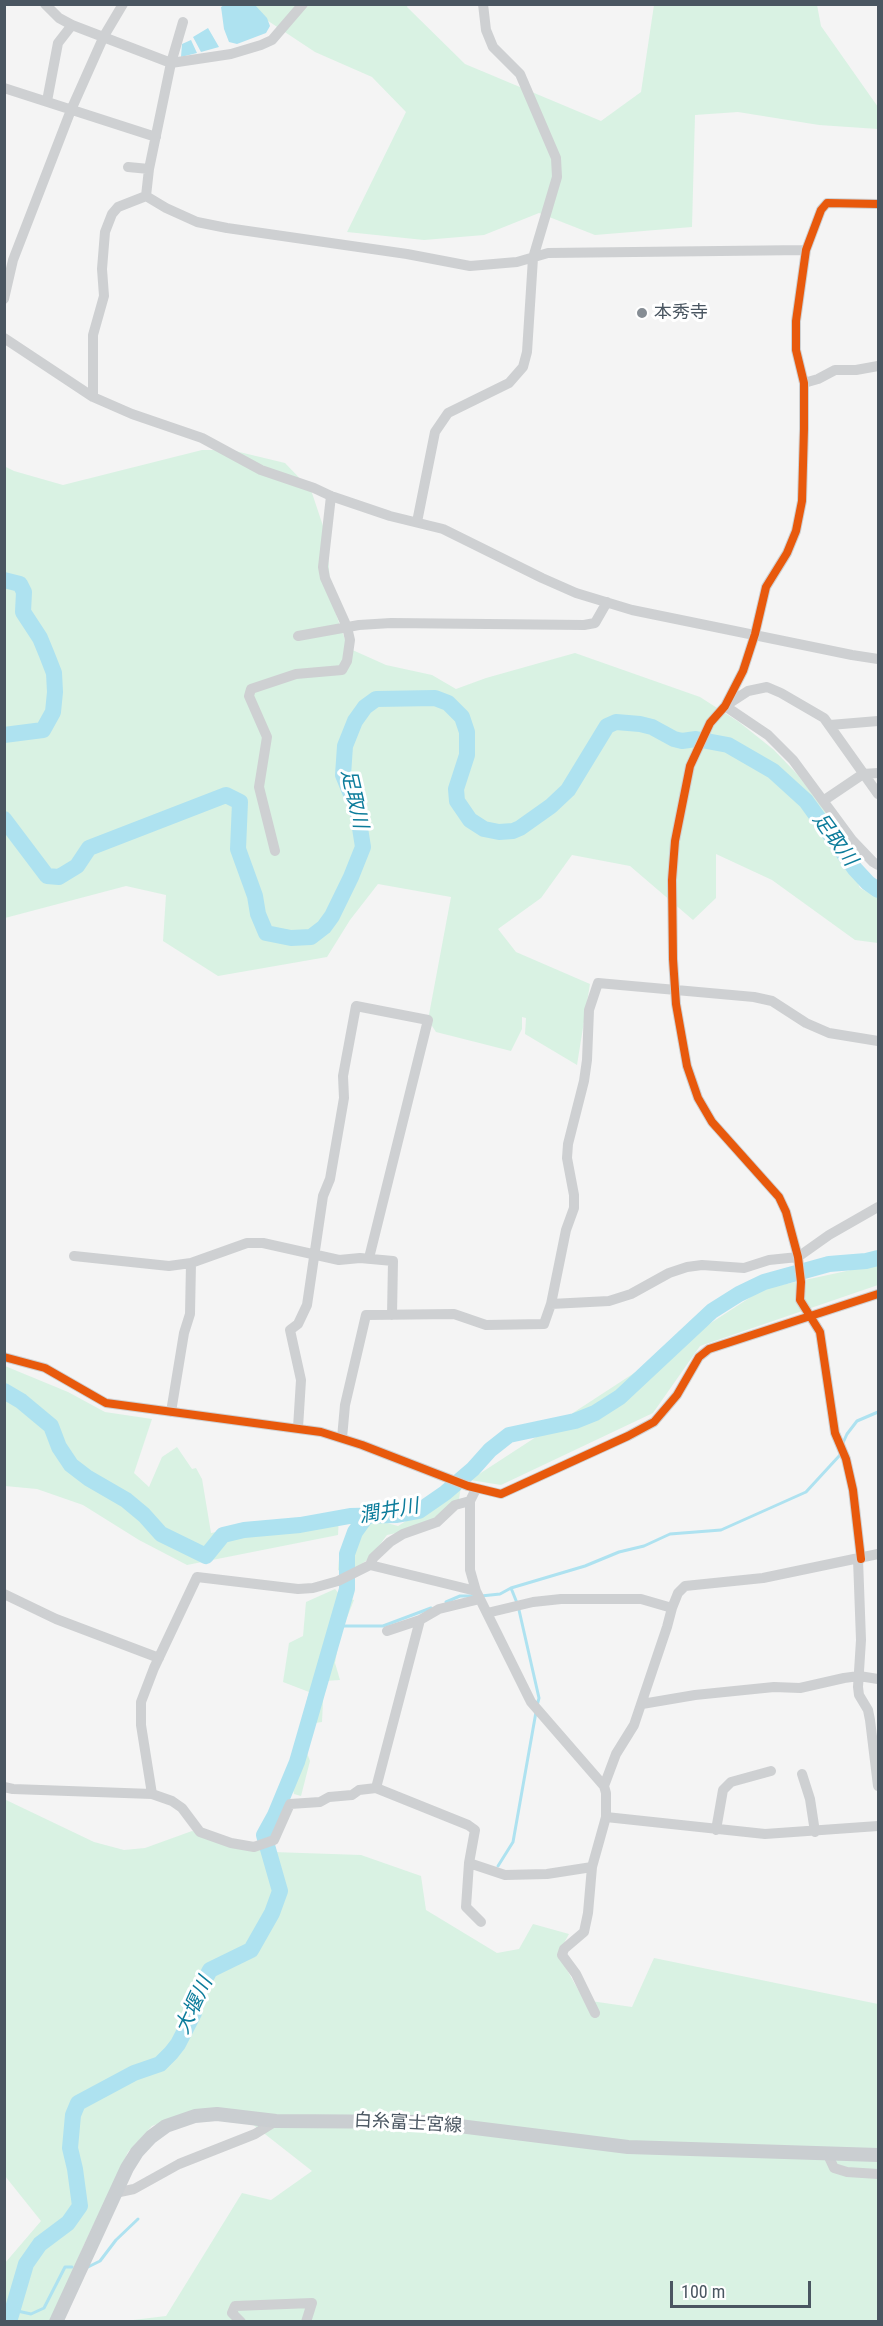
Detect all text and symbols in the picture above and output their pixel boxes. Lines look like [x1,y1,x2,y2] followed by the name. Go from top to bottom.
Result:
[654,302,708,324] place label: 本秀寺
[635,306,649,320] marker: 本秀寺
[335,767,371,831] water label: 足取川
[807,809,861,871] water label: 足取川
[357,1495,421,1529] water label: 潤井川
[171,1974,219,2038] water label: 大堰川
[354,2110,462,2138] street label: 白糸富士宮線
[673,2269,814,2307] scale bar
[681,2281,725,2302] text: 100 m

